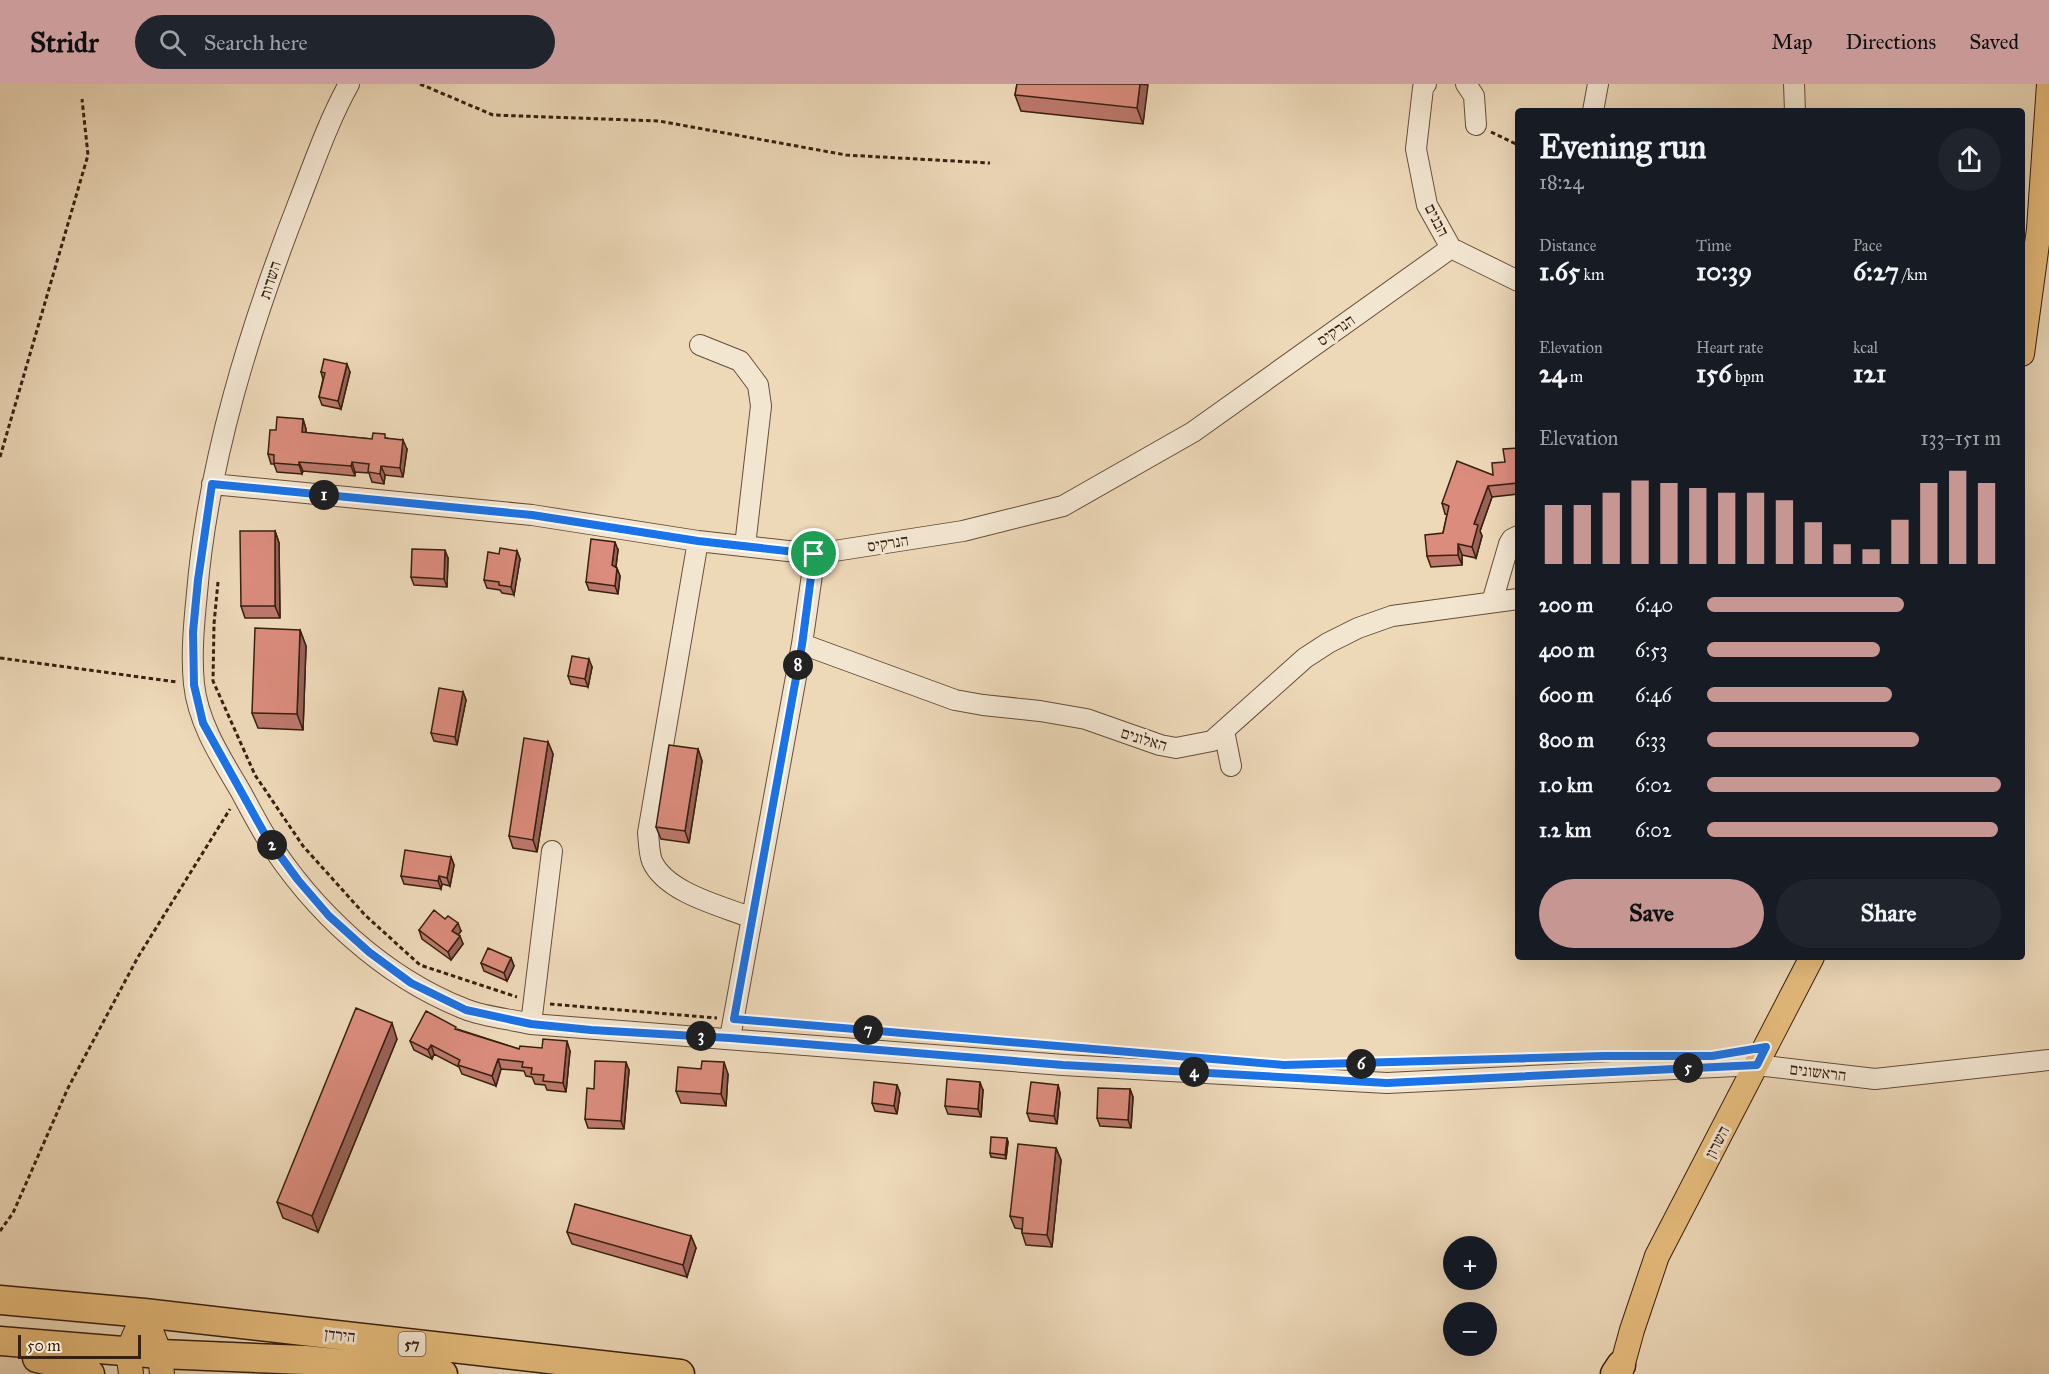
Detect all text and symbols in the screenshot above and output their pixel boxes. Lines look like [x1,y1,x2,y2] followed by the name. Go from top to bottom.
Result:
[135,15,555,69] search box
[30,25,99,60] text: Stridr
[156,26,189,59] icon: search
[204,29,308,56] text: Search here
[1772,29,1813,55] text: Map
[1846,29,1936,55] text: Directions
[1969,29,2019,55] text: Saved
[1539,127,1706,167] text: Evening run
[1938,128,2001,191] button: share
[1539,170,1584,194] text: 18:24
[1421,200,1453,240] street label: הבנים
[1539,236,1596,255] text: Distance
[1696,236,1731,255] text: Time
[1853,236,1882,255] text: Pace
[1539,255,1580,287] text: 1.65
[1696,255,1752,287] text: 10:39
[1853,255,1899,287] text: 6:27
[255,259,285,301] street label: השדות
[1580,265,1604,284] text: km
[1899,265,1928,284] text: /km
[1314,310,1358,350] street label: הנרקיס
[1539,338,1603,357] text: Elevation
[1696,338,1763,357] text: Heart rate
[1853,338,1878,357] text: kcal
[1539,357,1566,389] text: 24
[1696,357,1732,389] text: 156
[1853,357,1886,389] text: 121
[1566,367,1583,386] text: m
[1732,367,1764,386] text: bpm
[1539,426,1618,450] text: Elevation
[1921,426,2001,450] text: 133–151 m
[309,480,339,510] pin: 1
[321,485,327,504] text: 1
[788,528,839,579] pin
[866,530,910,556] street label: הנרקיס
[797,537,830,570] icon: arrive
[1539,593,1593,617] text: 200 m
[1635,593,1673,617] text: 6:40
[1539,638,1595,662] text: 400 m
[1635,638,1668,662] text: 6:53
[783,650,813,680] pin: 8
[794,655,802,674] text: 8
[1539,683,1594,707] text: 600 m
[1635,683,1672,707] text: 6:46
[1119,723,1169,755] street label: האלונים
[1539,728,1594,752] text: 800 m
[1635,728,1666,752] text: 6:33
[1539,773,1593,797] text: 1.0 km
[1635,773,1672,797] text: 6:02
[1539,818,1591,842] text: 1.2 km
[1635,818,1672,842] text: 6:02
[257,830,287,860] pin: 2
[268,835,276,854] text: 2
[1539,879,1764,948] button: Save
[1776,879,2001,948] button: Share
[853,1015,883,1045] pin: 7
[864,1020,872,1039] text: 7
[686,1021,716,1051] pin: 3
[698,1026,704,1045] text: 3
[1346,1049,1376,1079] pin: 6
[1673,1053,1703,1083] pin: 5
[1357,1054,1365,1073] text: 6
[1179,1057,1209,1087] pin: 4
[1684,1058,1692,1077] text: 5
[1788,1059,1848,1085] street label: הראשונים
[1190,1062,1198,1081] text: 4
[1701,1123,1733,1161] street label: השרון
[1443,1236,1497,1356] map controls
[1443,1236,1497,1290] button: +
[1443,1302,1497,1356] button: −
[324,1324,356,1346] street label: הירדן
[18,1332,141,1360] scale bar
[398,1332,426,1356] road number: 57
[27,1336,61,1355] text: 50 m

